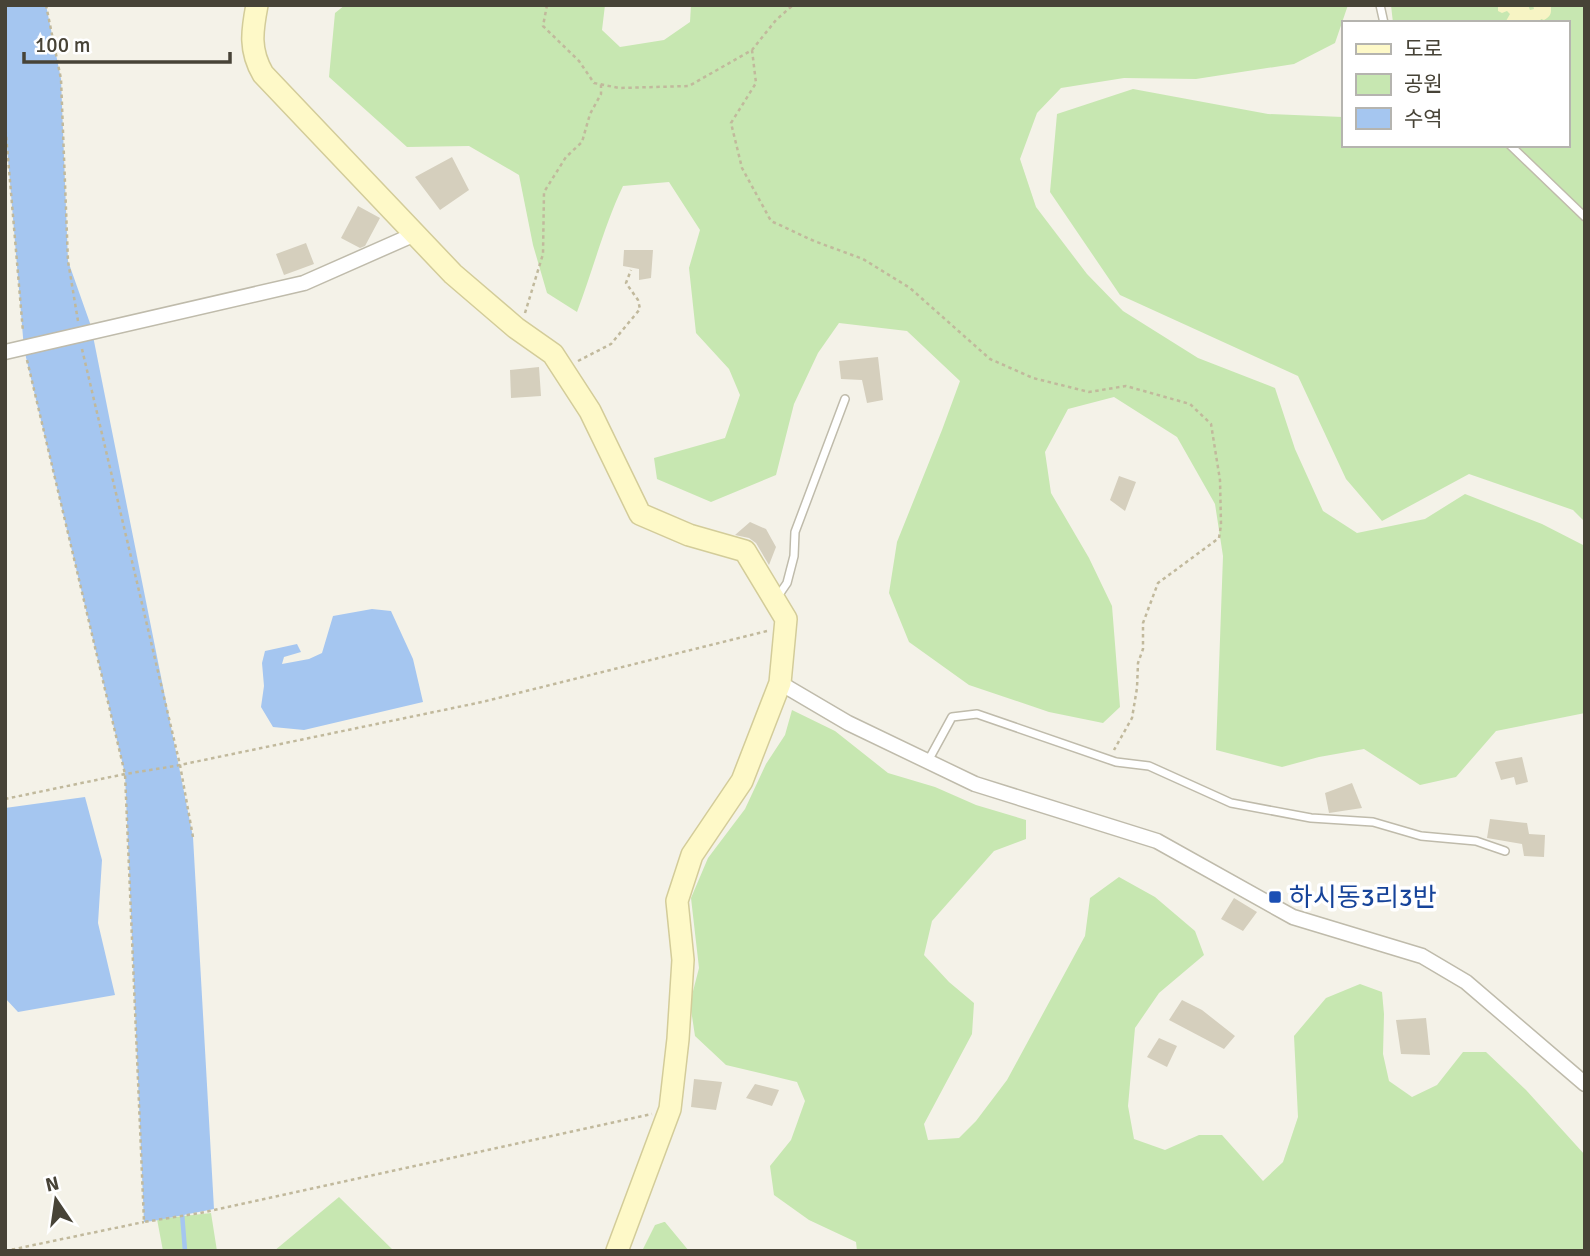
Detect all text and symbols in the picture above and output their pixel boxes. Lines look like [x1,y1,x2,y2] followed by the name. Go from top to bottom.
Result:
[24,21,231,65] scale bar
[1342,21,1569,147] legend
[35,32,90,58] text: 100 m
[1404,36,1443,62] text: 도로
[1404,71,1443,97] text: 공원
[1404,106,1443,132] text: 수역
[1289,882,1437,914] place label: 하시동3리3반
[1267,889,1283,905] marker: 하시동3리3반
[21,1165,91,1235] north arrow
[43,1171,62,1198] text: N

